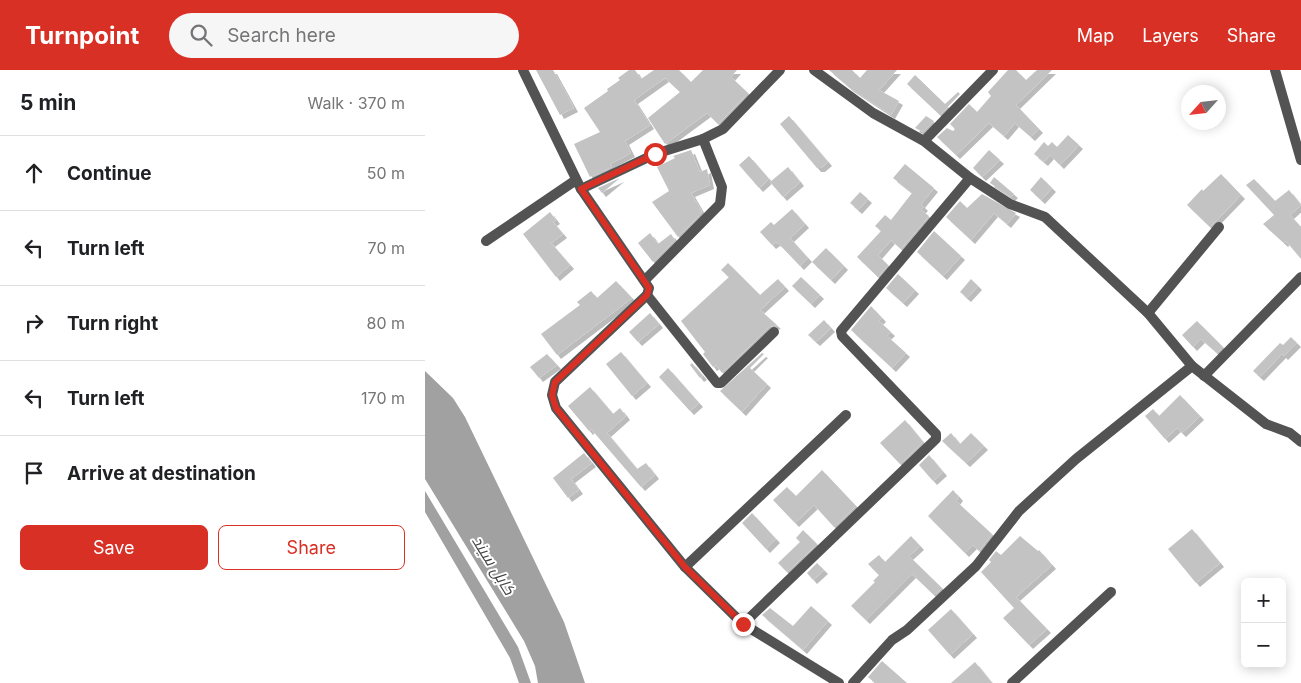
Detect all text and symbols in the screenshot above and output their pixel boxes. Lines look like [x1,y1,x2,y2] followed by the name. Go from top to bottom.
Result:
[169,13,519,58] search box
[25,21,139,50] text: Turnpoint
[187,21,215,49] icon: search
[227,24,336,47] text: Search here
[1077,25,1114,46] text: Map
[1142,25,1199,46] text: Layers
[1227,25,1276,46] text: Share
[1181,85,1226,130] north arrow
[20,90,76,115] text: 5 min
[308,93,405,113] text: Walk · 370 m
[644,143,667,166] route start
[20,159,48,187] icon: ahead
[67,162,152,185] text: Continue
[367,163,405,183] text: 50 m
[20,234,48,262] icon: left
[67,237,145,260] text: Turn left
[368,238,405,258] text: 70 m
[20,309,48,337] icon: right
[67,312,158,335] text: Turn right
[366,313,405,333] text: 80 m
[20,384,48,412] icon: left
[67,387,145,410] text: Turn left
[361,388,405,408] text: 170 m
[20,459,48,487] icon: arrive
[67,462,256,485] text: Arrive at destination
[20,525,208,570] button: Save
[218,525,405,570] button: Share
[468,532,520,598] water label: کابل سيند
[1241,578,1286,668] map controls
[1241,578,1286,623] button: +
[732,613,755,636] route end
[1241,623,1286,668] button: −

